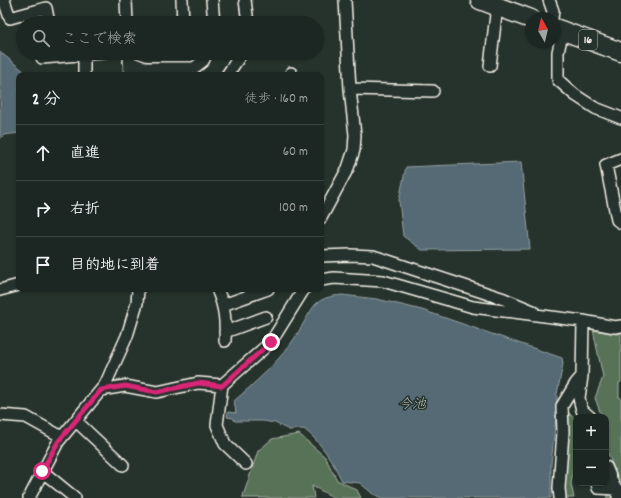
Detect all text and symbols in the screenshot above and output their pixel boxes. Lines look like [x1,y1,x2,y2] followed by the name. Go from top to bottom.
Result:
[525,12,561,48] north arrow
[16,16,324,60] search box
[30,27,52,49] icon: search
[62,29,137,51] text: ここで検索
[579,30,597,50] road number: 16
[32,89,60,113] text: 2 分
[245,90,308,109] text: 徒歩 · 160 m
[32,142,54,164] icon: ahead
[70,143,100,165] text: 直進
[283,143,308,162] text: 60 m
[32,198,54,220] icon: right
[70,199,100,221] text: 右折
[279,199,308,218] text: 100 m
[32,254,54,276] icon: arrive
[70,255,160,277] text: 目的地に到着
[262,333,280,351] route end
[398,395,427,415] water label: 今池
[573,414,609,486] map controls
[573,414,609,450] button: +
[573,450,609,486] button: −
[33,462,51,480] route start

